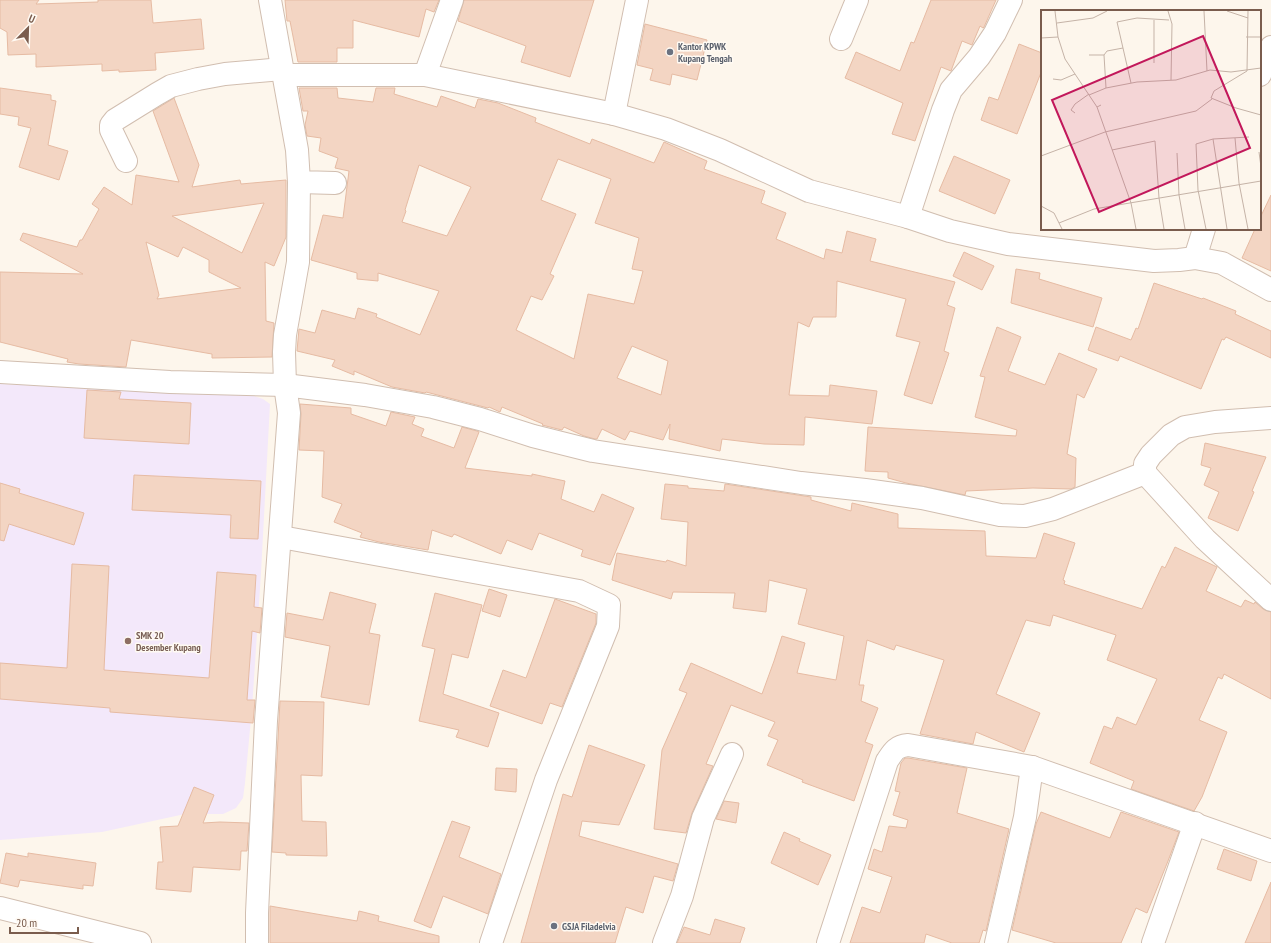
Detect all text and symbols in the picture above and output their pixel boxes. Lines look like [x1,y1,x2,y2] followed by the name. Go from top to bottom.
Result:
[8,8,48,48] north arrow
[1041,10,1261,230] inset map
[27,11,38,26] text: U
[678,40,733,65] place label: Kantor KPWK Kupang Tengah
[665,47,675,57] marker: Kantor KPWK Kupang Tengah
[136,629,201,654] place label: SMK 20 Desember Kupang
[123,636,133,646] marker: SMK 20 Desember Kupang
[10,909,78,935] scale bar
[16,915,37,930] text: 20 m
[562,920,616,933] place label: GSJA Filadelvia
[549,921,559,931] marker: GSJA Filadelvia

